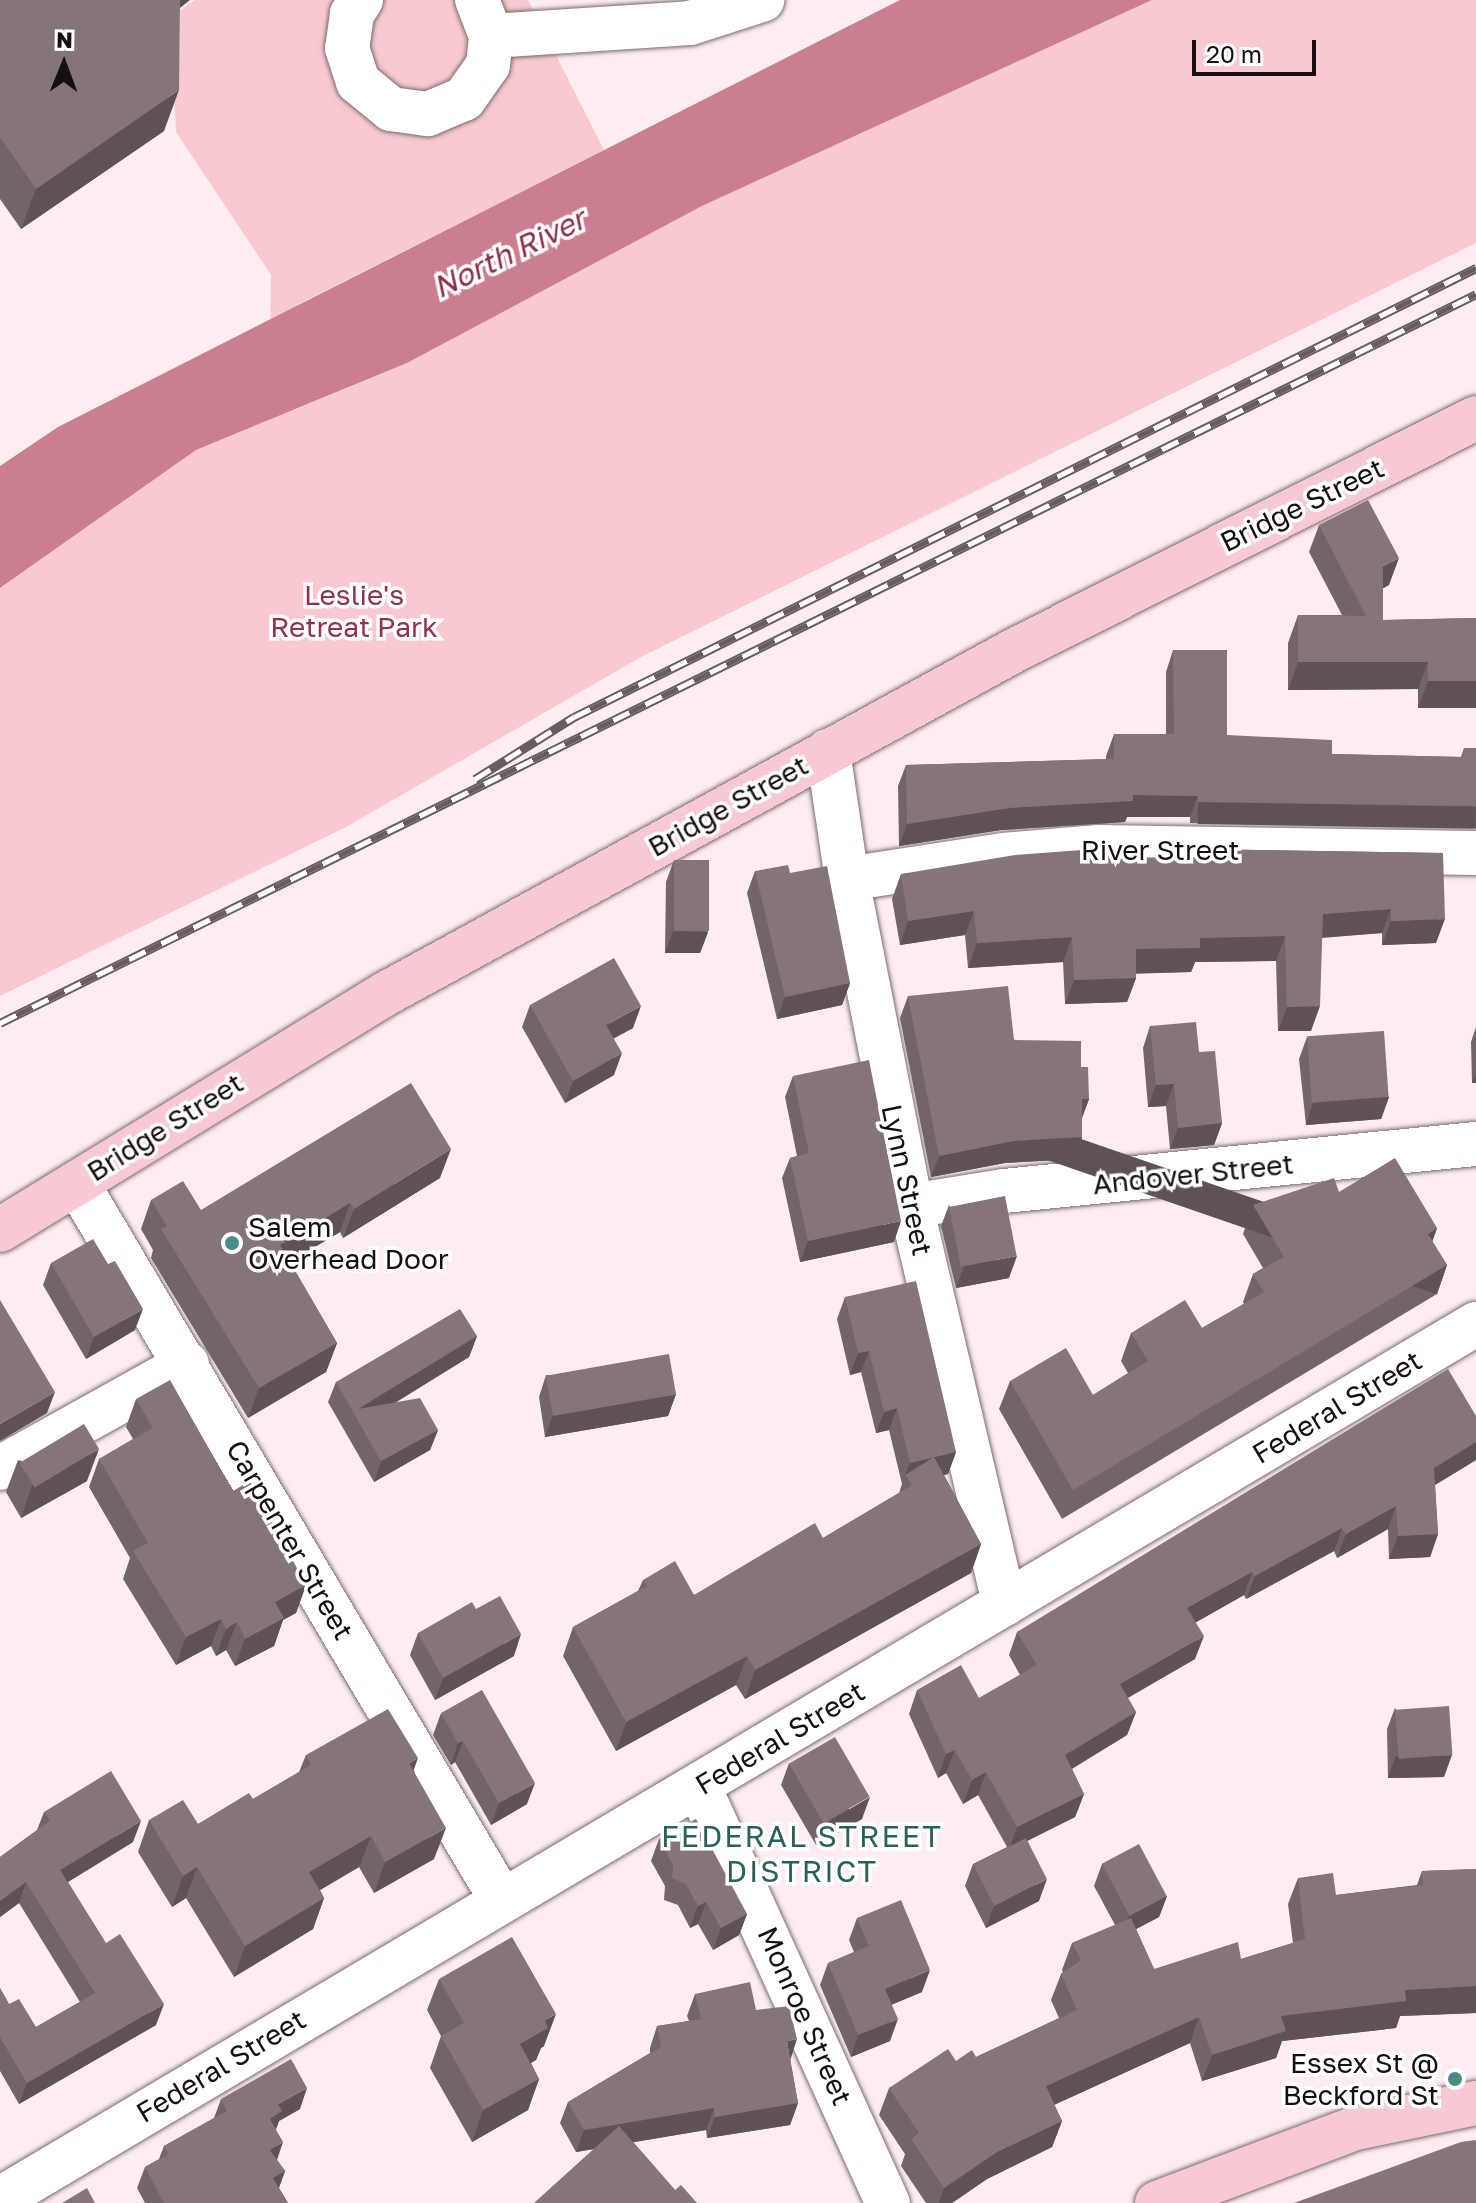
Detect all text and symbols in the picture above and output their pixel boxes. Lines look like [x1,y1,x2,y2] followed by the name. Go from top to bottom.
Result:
[24,24,104,104] north arrow
[1196,24,1320,74] scale bar
[56,26,73,53] text: N
[1206,39,1262,68] text: 20 m
[427,201,591,305] water label: North River
[1215,451,1389,559] street label: Bridge Street
[270,578,438,644] park label: Leslie's Retreat Park
[642,748,814,864] street label: Bridge Street
[1081,833,1239,867] street label: River Street
[81,1066,249,1188] street label: Bridge Street
[875,1101,939,1259] street label: Lynn Street
[1091,1147,1295,1201] street label: Andover Street
[248,1210,449,1276] place label: Salem Overhead Door
[223,1234,241,1252] marker: Salem Overhead Door
[1246,1343,1428,1471] street label: Federal Street
[219,1434,361,1646] street label: Carpenter Street
[689,1674,871,1802] street label: Federal Street
[661,1818,943,1888] district label: FEDERAL STREET DISTRICT
[751,1922,859,2110] street label: Monroe Street
[130,2002,312,2130] street label: Federal Street
[1283,2046,1439,2112] place label: Essex St @ Beckford St
[1446,2070,1464,2088] marker: Essex St @ Beckford St

